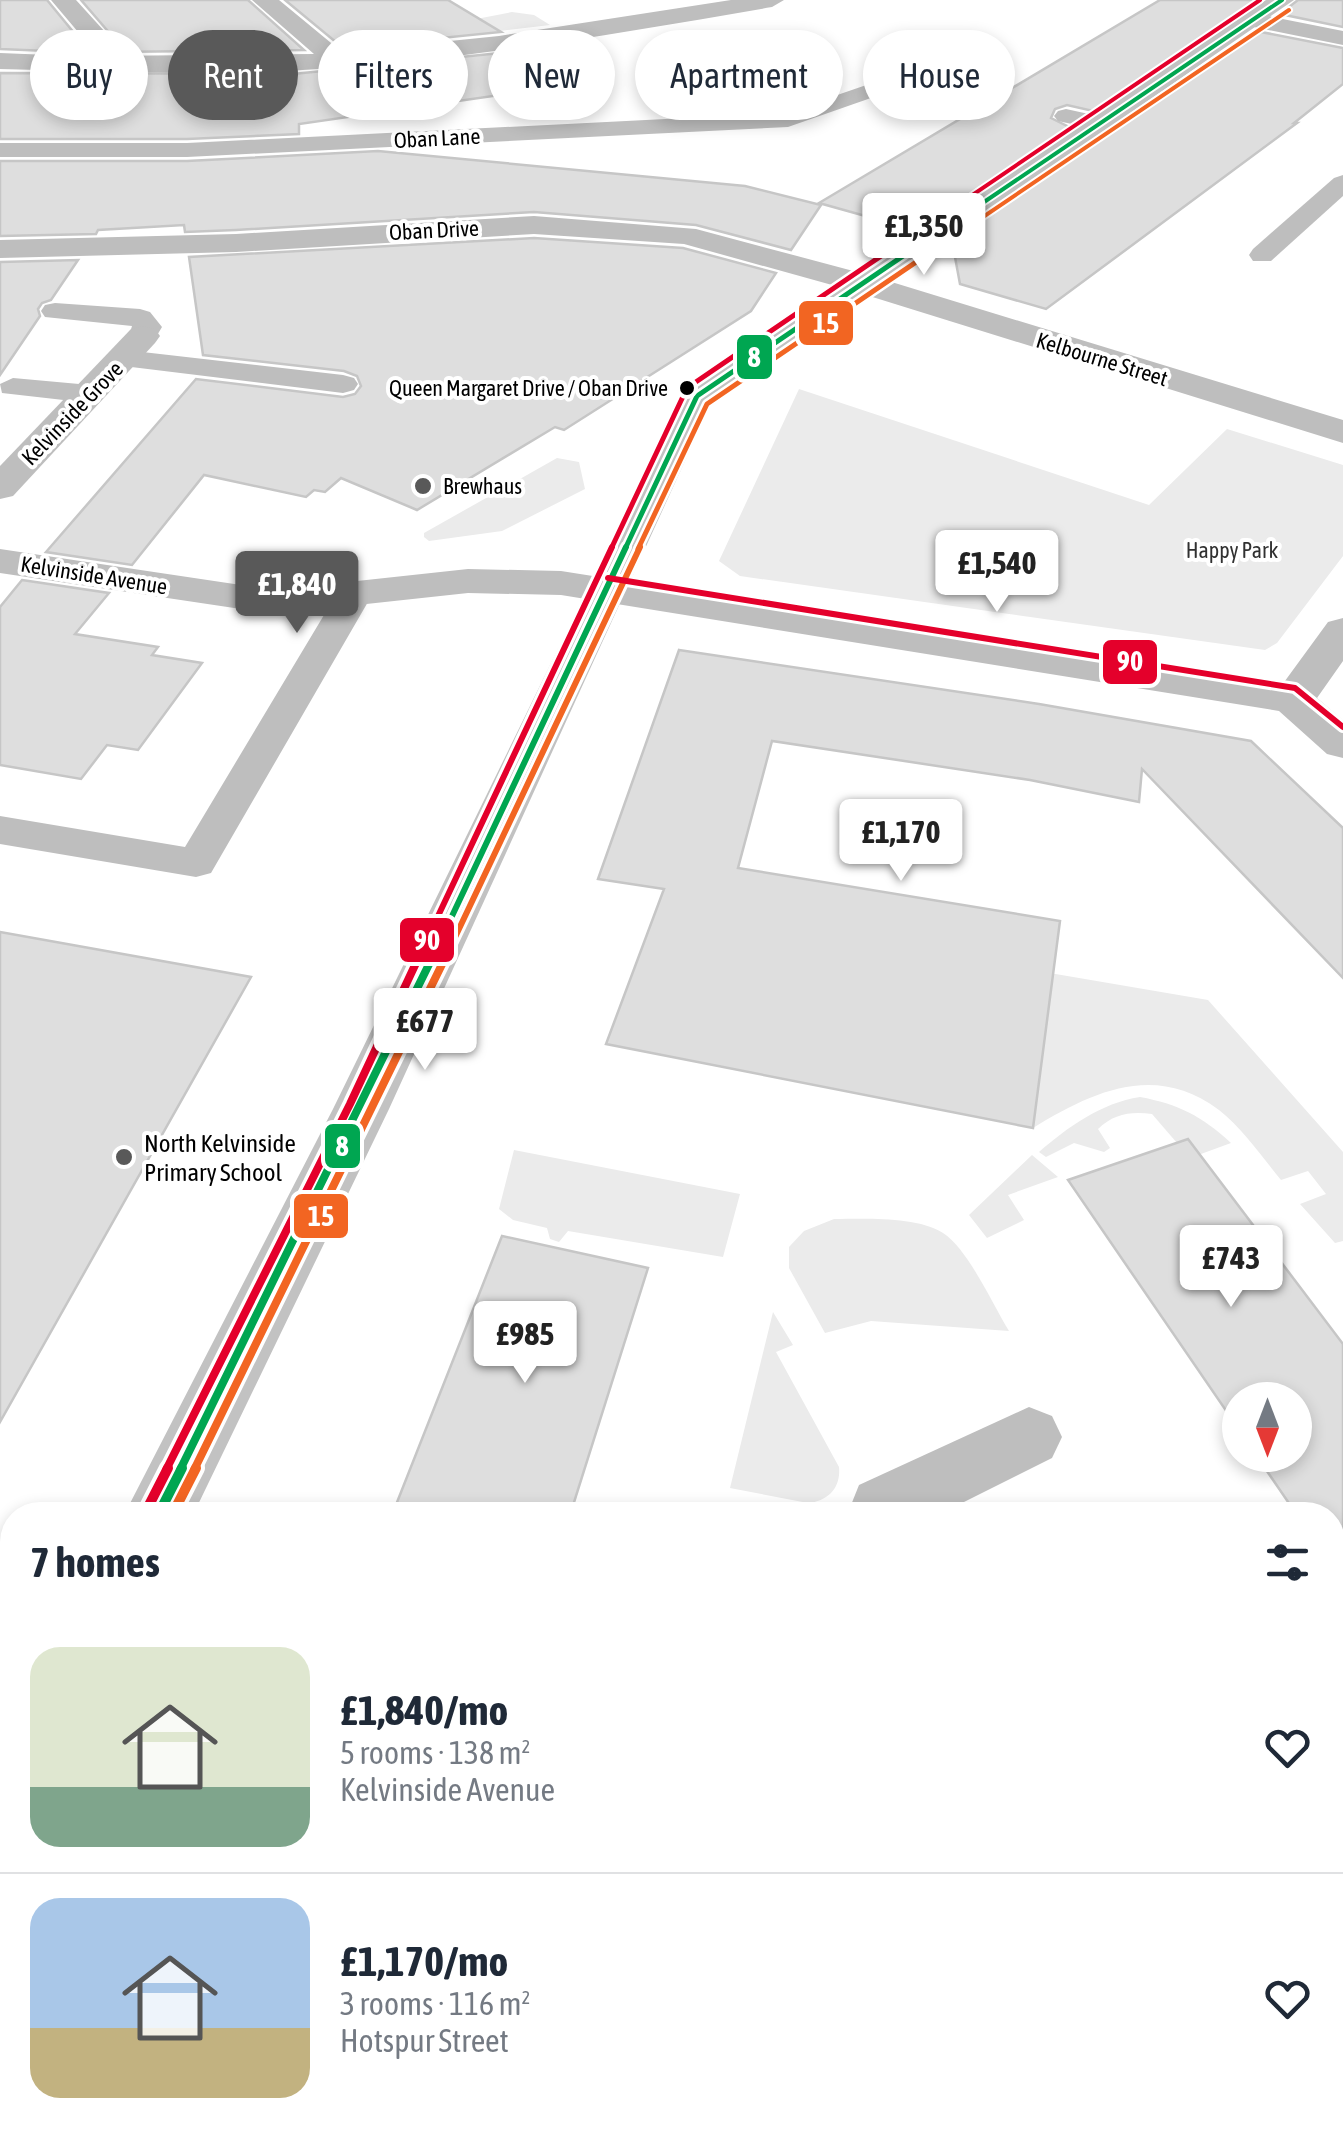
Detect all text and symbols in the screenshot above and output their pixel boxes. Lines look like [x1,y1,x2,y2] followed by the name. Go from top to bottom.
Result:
[30,30,148,120] chip: Buy
[168,30,298,120] chip: Rent
[318,30,468,120] chip: Filters
[488,30,615,120] chip: New
[635,30,843,120] chip: Apartment
[863,30,1015,120] chip: House
[393,123,481,153] street label: Oban Lane
[843,193,1005,278] pin: £1,350
[884,207,964,244] text: £1,350
[388,215,480,245] street label: Oban Drive
[797,299,855,347] line badge: 15
[813,307,839,339] text: 15
[1033,327,1171,391] street label: Kelbourne Street
[735,333,774,381] line badge: 8
[747,341,761,373] text: 8
[16,356,128,470] street label: Kelvinside Grove
[389,375,668,401] place label: Queen Margaret Drive / Oban Drive
[677,378,697,398] marker: Queen Margaret Drive / Oban Drive
[443,473,522,499] place label: Brewhaus
[412,475,434,497] marker: Brewhaus
[916,530,1078,615] pin: £1,540
[1186,537,1279,563] park label: Happy Park
[957,544,1037,581] text: £1,540
[19,551,169,599] street label: Kelvinside Avenue
[216,551,378,636] pin: £1,840
[257,565,337,602] text: £1,840
[1101,638,1159,686] line badge: 90
[1117,645,1143,677] text: 90
[820,799,982,884] pin: £1,170
[861,813,941,850] text: £1,170
[398,916,456,964] line badge: 90
[414,924,440,956] text: 90
[366,988,484,1073] pin: £677
[396,1002,454,1039] text: £677
[323,1122,362,1170] line badge: 8
[144,1129,296,1186] place label: North Kelvinside Primary School
[335,1130,349,1162] text: 8
[113,1146,135,1168] marker: North Kelvinside Primary School
[292,1192,350,1240] line badge: 15
[308,1200,334,1232] text: 15
[1172,1225,1290,1310] pin: £743
[1202,1239,1260,1276] text: £743
[466,1301,584,1386] pin: £985
[496,1315,554,1352] text: £985
[1222,1382,1312,1472] north arrow
[1222,1382,1312,1472] map controls
[1260,1535,1315,1590] icon: filters
[30,1538,160,1586] text: 7 homes
[340,1686,508,1734] text: £1,840/mo
[110,1687,230,1807] icon: home
[1260,1720,1315,1775] icon: heart
[340,1734,530,1771] text: 5 rooms · 138 m²
[340,1771,555,1808] text: Kelvinside Avenue
[340,1937,508,1985] text: £1,170/mo
[110,1938,230,2058] icon: home
[1260,1971,1315,2026] icon: heart
[340,1985,530,2022] text: 3 rooms · 116 m²
[340,2022,509,2059] text: Hotspur Street

